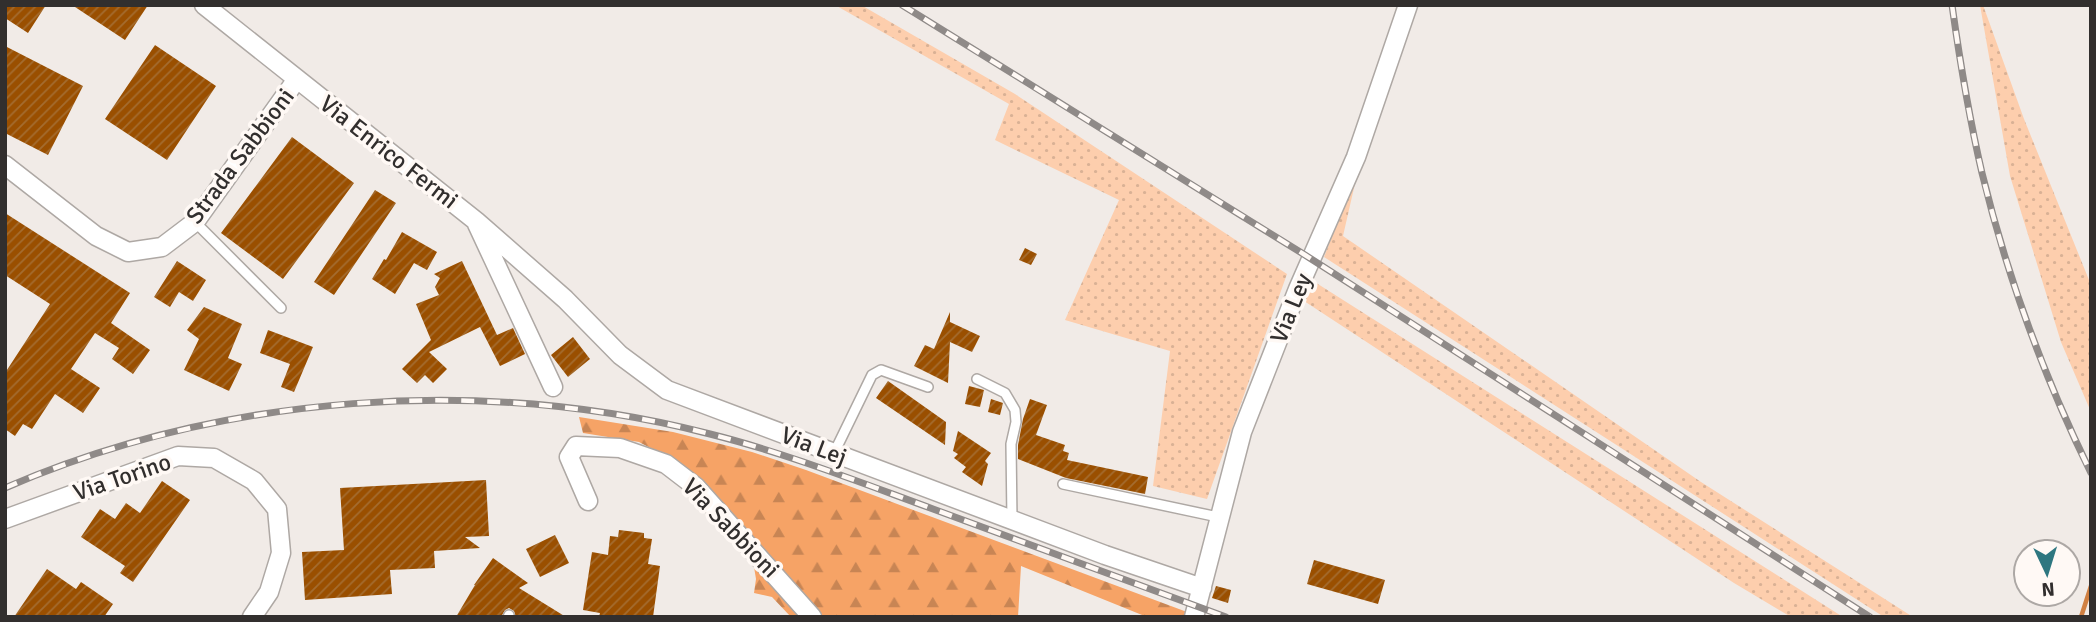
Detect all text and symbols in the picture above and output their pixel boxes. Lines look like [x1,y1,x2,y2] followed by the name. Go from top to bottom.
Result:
[179,82,301,230] street label: Strada Sabbioni
[314,89,464,215] street label: Via Enrico Fermi
[1263,269,1319,347] street label: Via Ley
[777,420,851,472] street label: Via Lej
[69,446,175,508] street label: Via Torino
[676,472,786,584] street label: Via Sabbioni
[2012,538,2082,608] north arrow
[2041,577,2056,601] text: N

